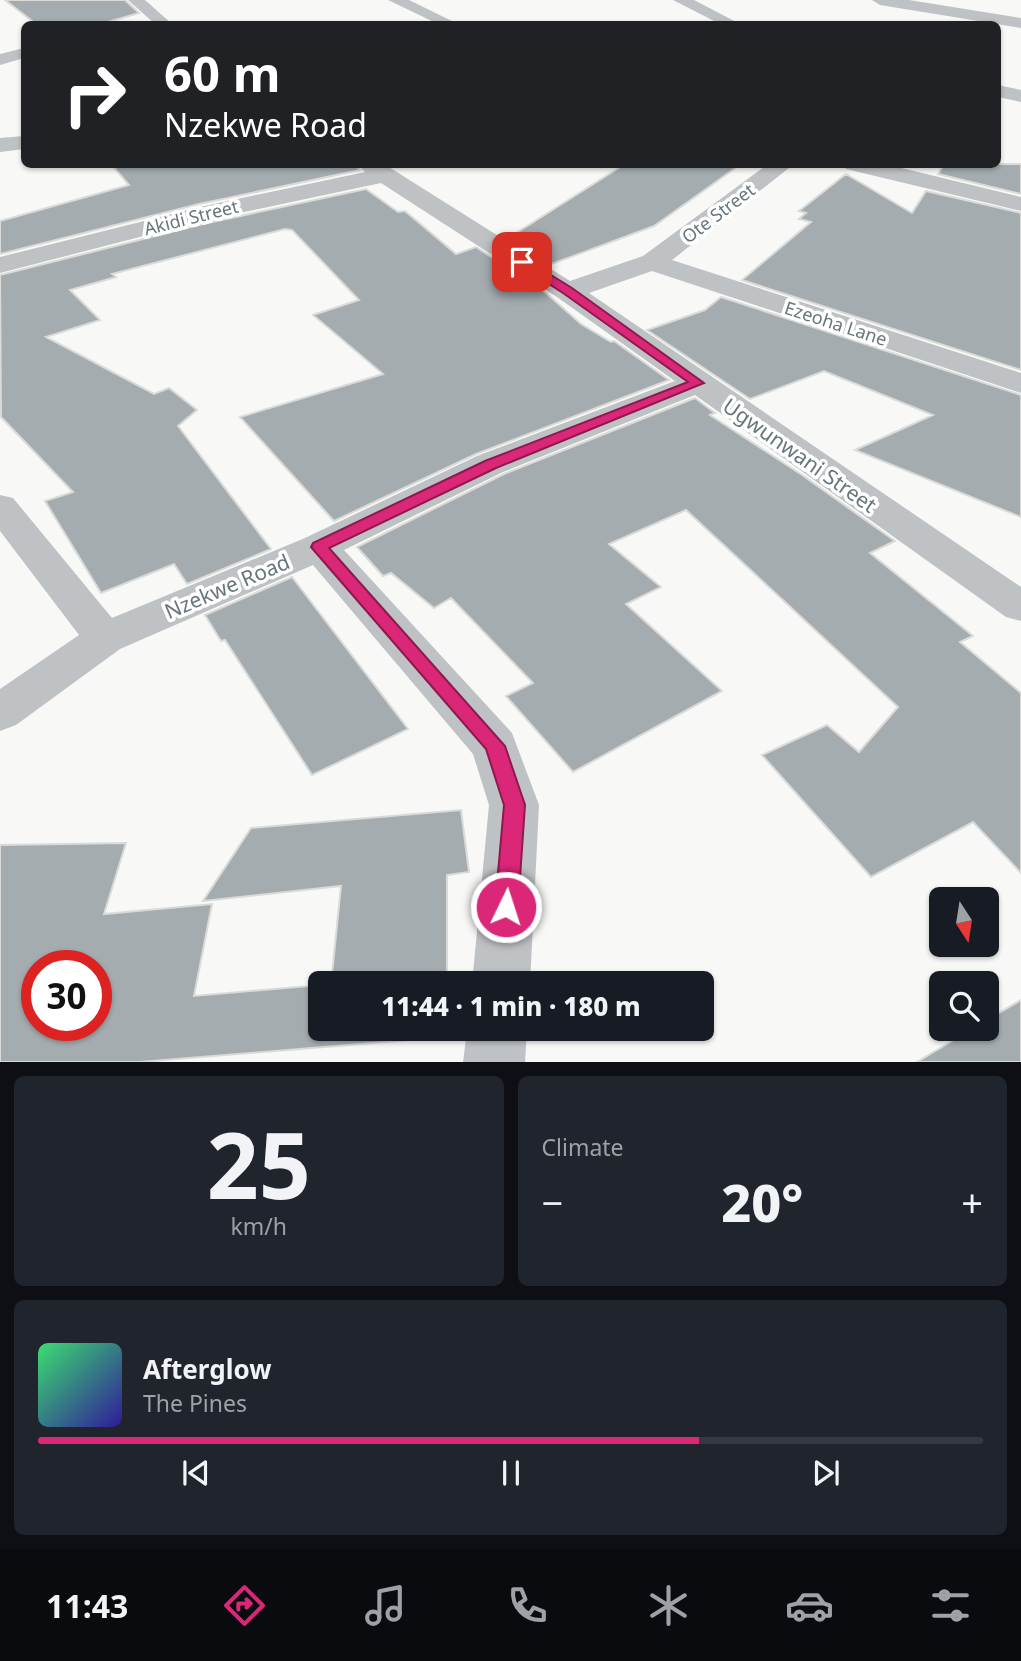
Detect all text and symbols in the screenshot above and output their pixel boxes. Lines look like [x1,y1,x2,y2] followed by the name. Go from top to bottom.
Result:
[164,40,281,106] text: 60 m
[49,49,140,140] icon: right
[164,103,367,146] text: Nzekwe Road
[677,177,760,248] street label: Ote Street
[141,194,241,240] street label: Akidi Street
[492,232,552,292] pin
[503,243,541,281] icon: arrive
[782,295,890,351] street label: Ezeoha Lane
[718,391,883,519] street label: Ugwunwani Street
[160,547,294,625] street label: Nzekwe Road
[469,870,543,944] position arrow
[929,887,999,957] north arrow
[929,887,999,1041] map controls
[21,950,112,1041] speed limit sign: 30
[929,971,999,1041] button: search
[381,988,641,1024] text: 11:44 · 1 min · 180 m
[207,1102,311,1226] text: 25
[542,1131,624,1163] text: Climate
[721,1166,803,1237] text: 20°
[542,1176,563,1228] text: −
[961,1176,983,1228] text: +
[230,1210,287,1242] text: km/h
[143,1351,271,1387] text: Afterglow
[143,1387,247,1419] text: The Pines
[177,1454,215,1492] icon: previous
[492,1454,530,1492] icon: pause
[807,1454,845,1492] icon: next
[220,1581,269,1630] icon: directions
[361,1581,410,1630] icon: music
[503,1581,552,1630] icon: phone
[644,1581,693,1630] icon: climate
[785,1581,834,1630] icon: car
[926,1581,975,1630] icon: filters
[46,1584,128,1627] text: 11:43

